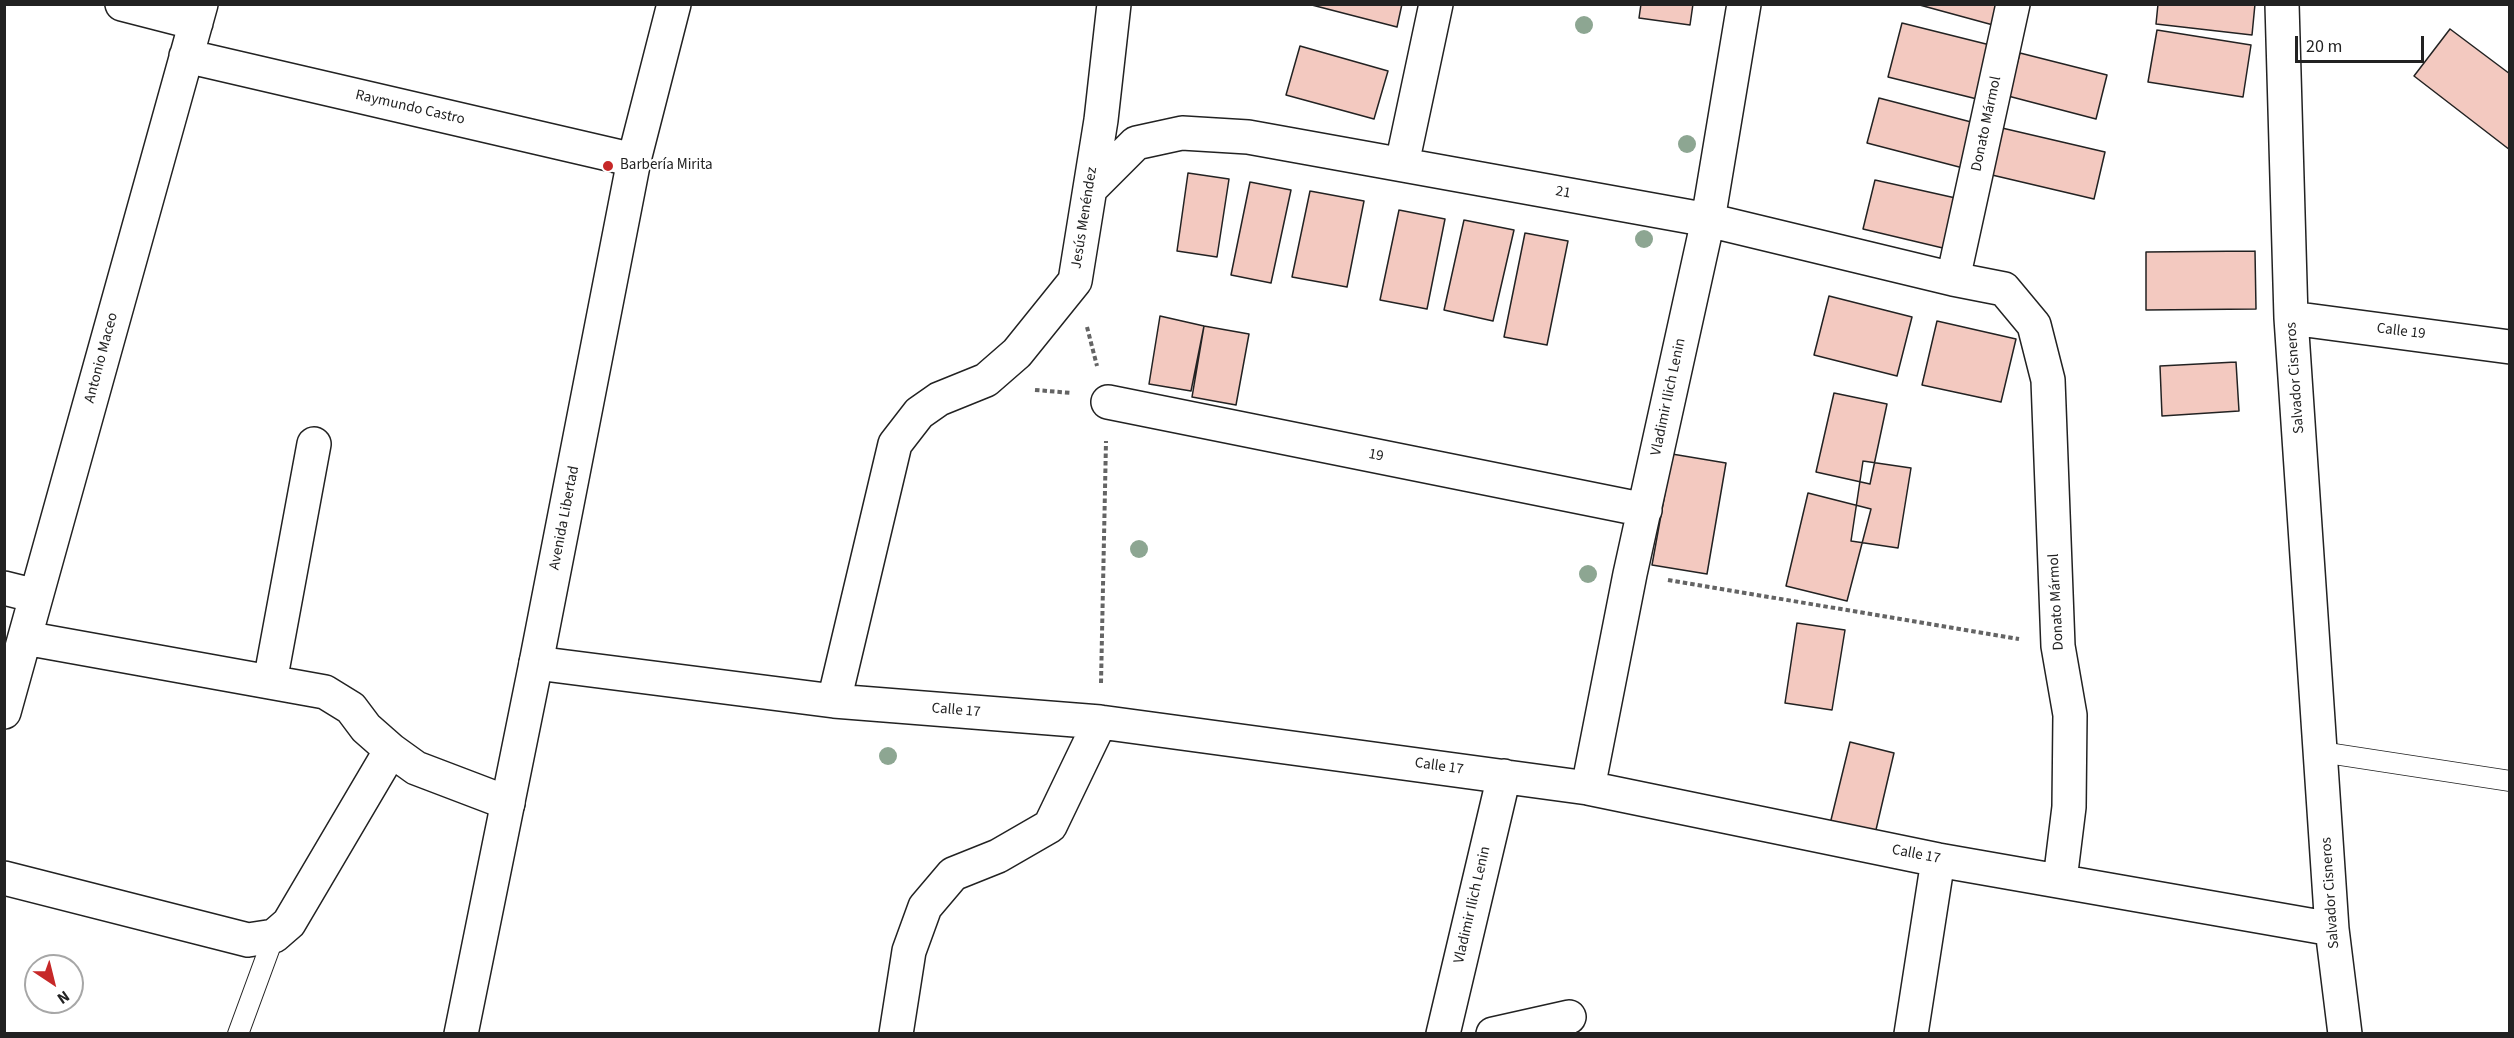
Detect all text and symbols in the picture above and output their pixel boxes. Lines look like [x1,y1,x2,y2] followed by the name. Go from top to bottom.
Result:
[2298,24,2427,62] scale bar
[2306,34,2342,59] text: 20 m
[1968,75,2006,173] street label: Donato Mármol
[354,87,466,129] street label: Raymundo Castro
[620,157,713,175] place label: Barbería Mirita
[601,159,615,173] marker: Barbería Mirita
[1068,166,1102,270] street label: Jesús Menéndez
[1554,183,1572,203] street label: 21
[81,311,123,405] street label: Antonio Maceo
[2376,320,2426,344] street label: Calle 19
[2283,322,2309,434] street label: Salvador Cisneros
[1648,337,1690,457] street label: Vladimir Ilich Lenin
[1367,446,1385,466] street label: 19
[546,464,584,572] street label: Avenida Libertad
[2045,553,2069,651] street label: Donato Mármol
[931,700,981,722] street label: Calle 17
[1413,755,1465,779] street label: Calle 17
[2318,837,2344,949] street label: Salvador Cisneros
[1890,841,1942,869] street label: Calle 17
[1451,845,1495,965] street label: Vladimir Ilich Lenin
[24,954,84,1014] north arrow
[53,985,74,1009] text: N

